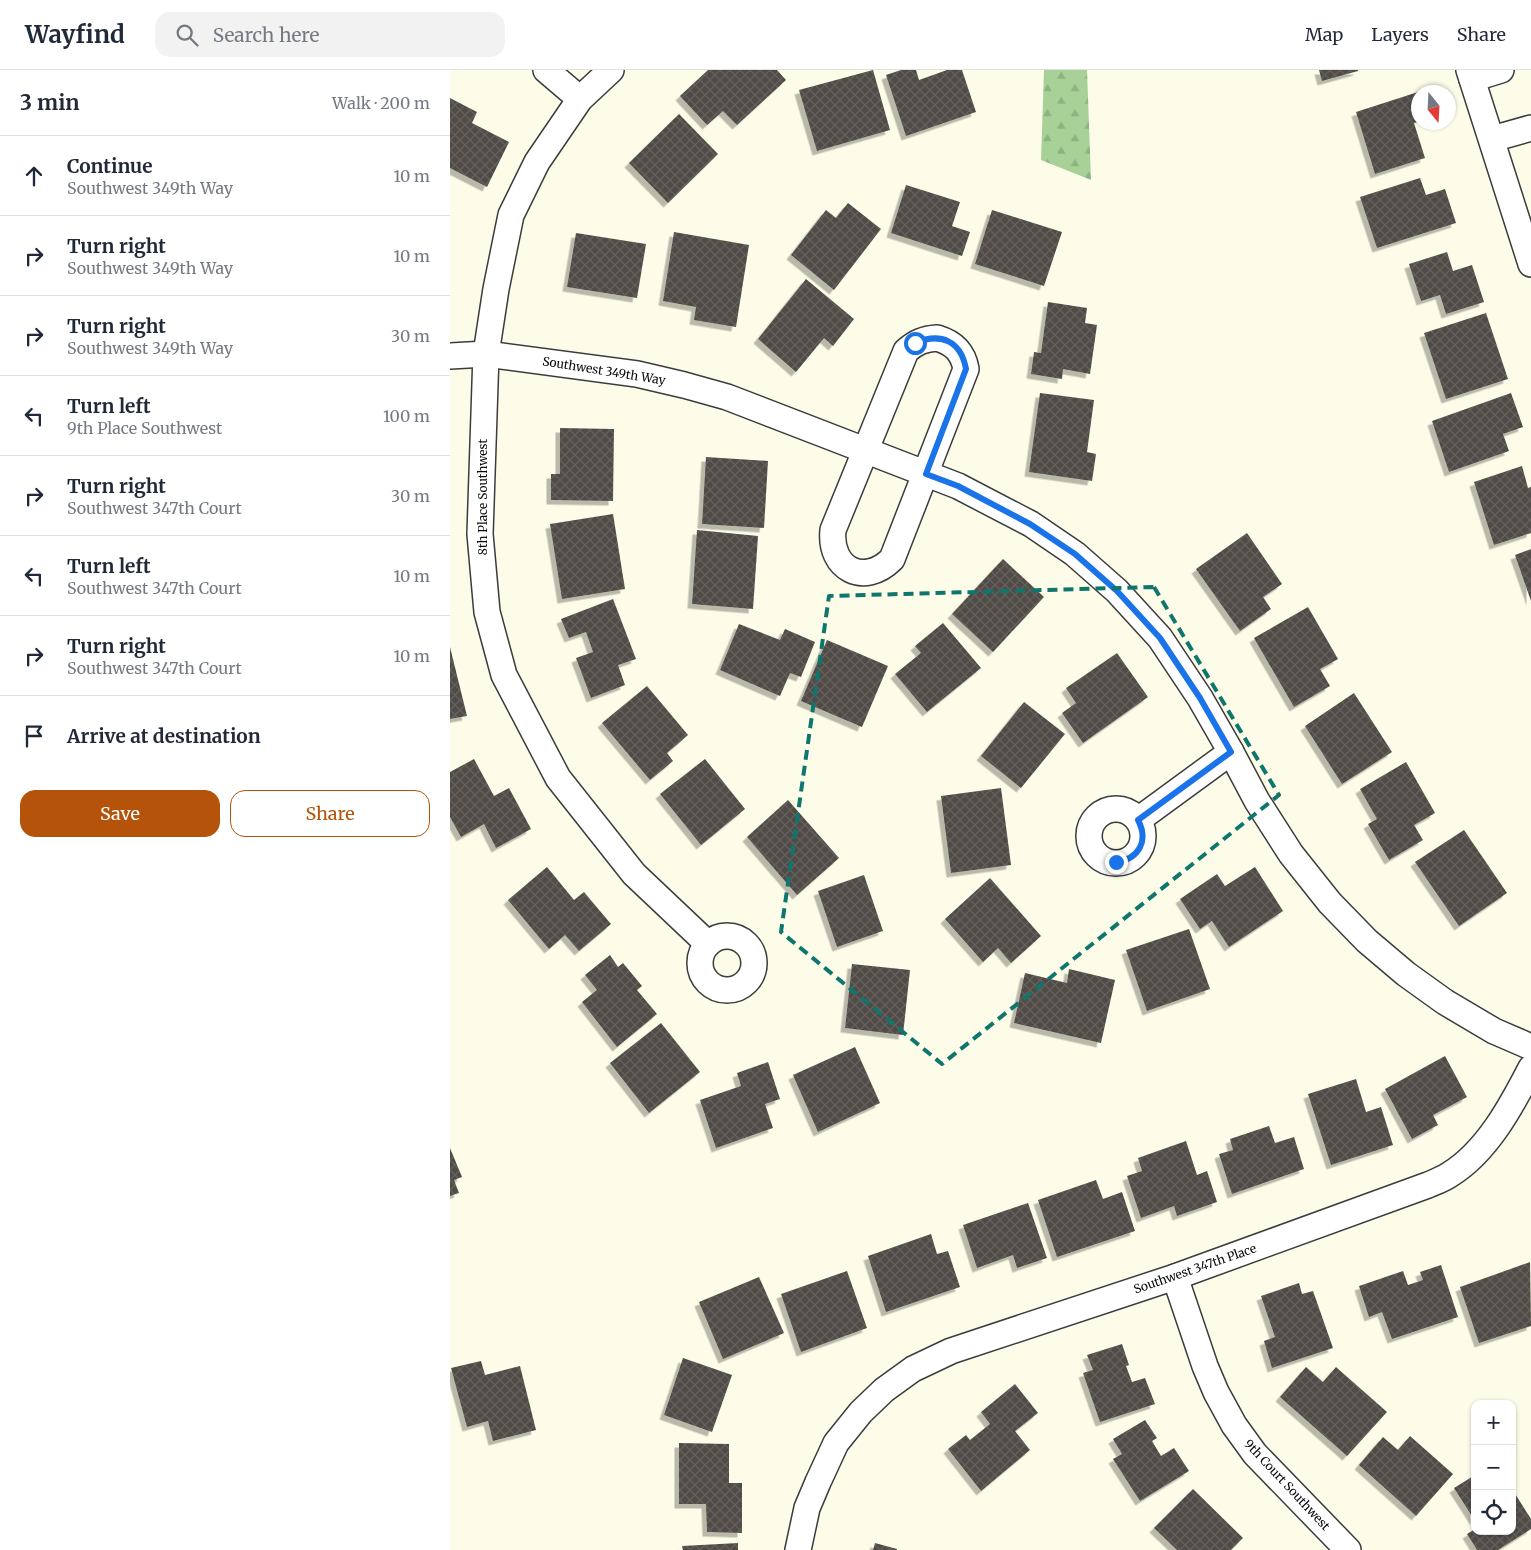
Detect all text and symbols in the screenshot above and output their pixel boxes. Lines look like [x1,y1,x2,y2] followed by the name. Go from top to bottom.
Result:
[155,12,505,57] search box
[25,19,125,50] text: Wayfind
[173,21,201,49] icon: search
[213,23,319,47] text: Search here
[1305,23,1343,46] text: Map
[1371,23,1429,46] text: Layers
[1457,23,1506,46] text: Share
[1411,85,1456,130] north arrow
[20,89,79,116] text: 3 min
[332,93,430,113] text: Walk · 200 m
[67,154,153,178] text: Continue
[20,162,48,190] icon: ahead
[393,166,430,186] text: 10 m
[67,178,233,198] text: Southwest 349th Way
[67,234,166,258] text: Turn right
[20,242,48,270] icon: right
[393,246,430,266] text: 10 m
[67,258,233,278] text: Southwest 349th Way
[67,314,166,338] text: Turn right
[20,322,48,350] icon: right
[391,326,430,346] text: 30 m
[904,332,927,355] route start
[67,338,233,358] text: Southwest 349th Way
[541,353,667,388] street label: Southwest 349th Way
[67,394,151,418] text: Turn left
[20,402,48,430] icon: left
[383,406,430,426] text: 100 m
[67,418,222,438] text: 9th Place Southwest
[475,439,490,555] street label: 8th Place Southwest
[67,474,166,498] text: Turn right
[20,482,48,510] icon: right
[391,486,430,506] text: 30 m
[67,498,242,518] text: Southwest 347th Court
[67,554,151,578] text: Turn left
[20,562,48,590] icon: left
[393,566,430,586] text: 10 m
[67,578,242,598] text: Southwest 347th Court
[67,634,166,658] text: Turn right
[20,642,48,670] icon: right
[393,646,430,666] text: 10 m
[67,658,242,678] text: Southwest 347th Court
[20,722,48,750] icon: arrive
[67,724,261,748] text: Arrive at destination
[20,790,220,837] button: Save
[230,790,430,837] button: Share
[1105,851,1128,874] route end
[1132,1240,1258,1297] street label: Southwest 347th Place
[1471,1400,1516,1535] map controls
[1471,1400,1516,1445] button: +
[1241,1436,1334,1533] street label: 9th Court Southwest
[1471,1445,1516,1490] button: −
[1471,1490,1516,1535] button: locate

